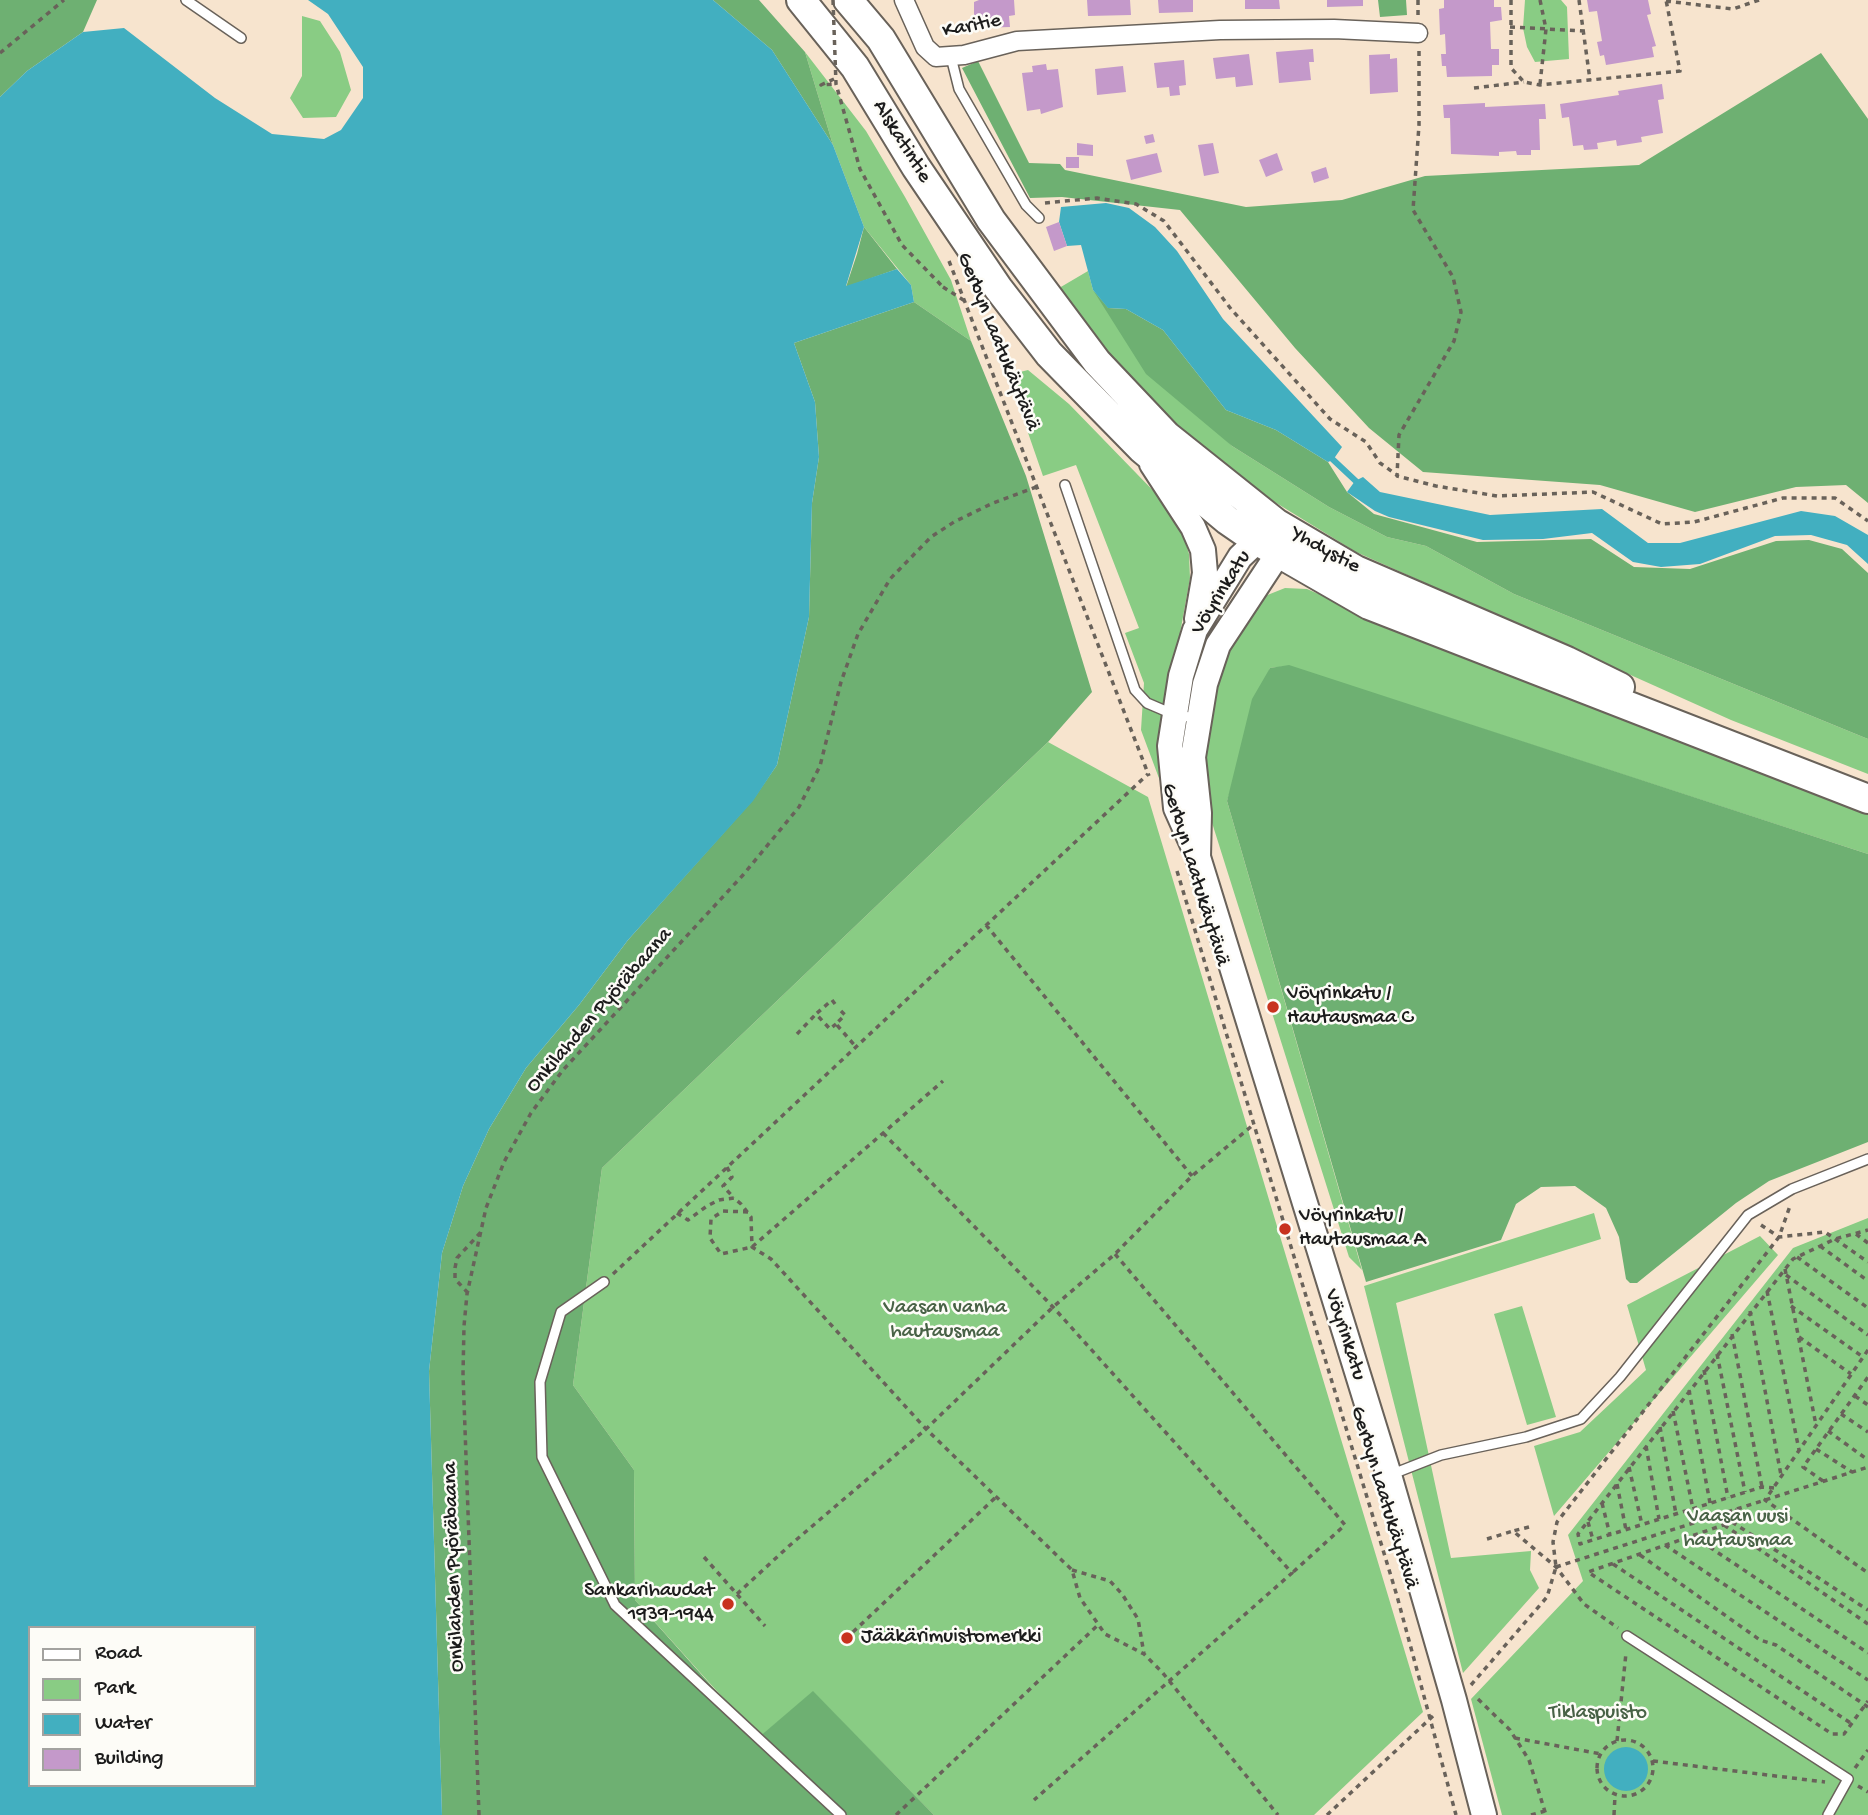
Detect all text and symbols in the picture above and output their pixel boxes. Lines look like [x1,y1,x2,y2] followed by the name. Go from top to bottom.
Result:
[941,9,1003,45] street label: Karitie
[866,96,936,188] street label: Alskatintie
[950,249,1044,435] street label: Gerbyn Laatukäytävä
[1286,522,1364,580] street label: Yhdystie
[1186,546,1258,640] street label: Vöyrinkatu
[1154,781,1234,969] street label: Gerbyn Laatukäytävä
[522,923,678,1099] street label: Onkilahden Pyöräbaana
[1287,982,1413,1032] place label: Vöyrinkatu / Hautausmaa C
[1265,999,1281,1015] marker: Vöyrinkatu / Hautausmaa C
[1299,1204,1426,1254] place label: Vöyrinkatu / Hautausmaa A
[1277,1221,1293,1237] marker: Vöyrinkatu / Hautausmaa A
[1317,1286,1371,1384] street label: Vöyrinkatu
[883,1296,1007,1346] park label: Vaasan vanha hautausmaa
[1343,1404,1423,1592] street label: Gerbyn Laatukäytävä
[439,1462,471,1672] street label: Onkilahden Pyöräbaana
[1684,1505,1792,1555] park label: Vaasan uusi hautausmaa
[584,1579,714,1629] place label: Sankarihaudat 1939-1944
[720,1596,736,1612] marker: Sankarihaudat 1939-1944
[861,1625,1041,1651] place label: Jääkärimuistomerkki
[28,1626,256,1787] legend
[839,1630,855,1646] marker: Jääkärimuistomerkki
[95,1642,141,1667] text: Road
[95,1677,135,1702] text: Park
[1549,1701,1647,1727] park label: Tiklaspuisto
[95,1712,151,1737] text: Water
[95,1747,164,1772] text: Building

